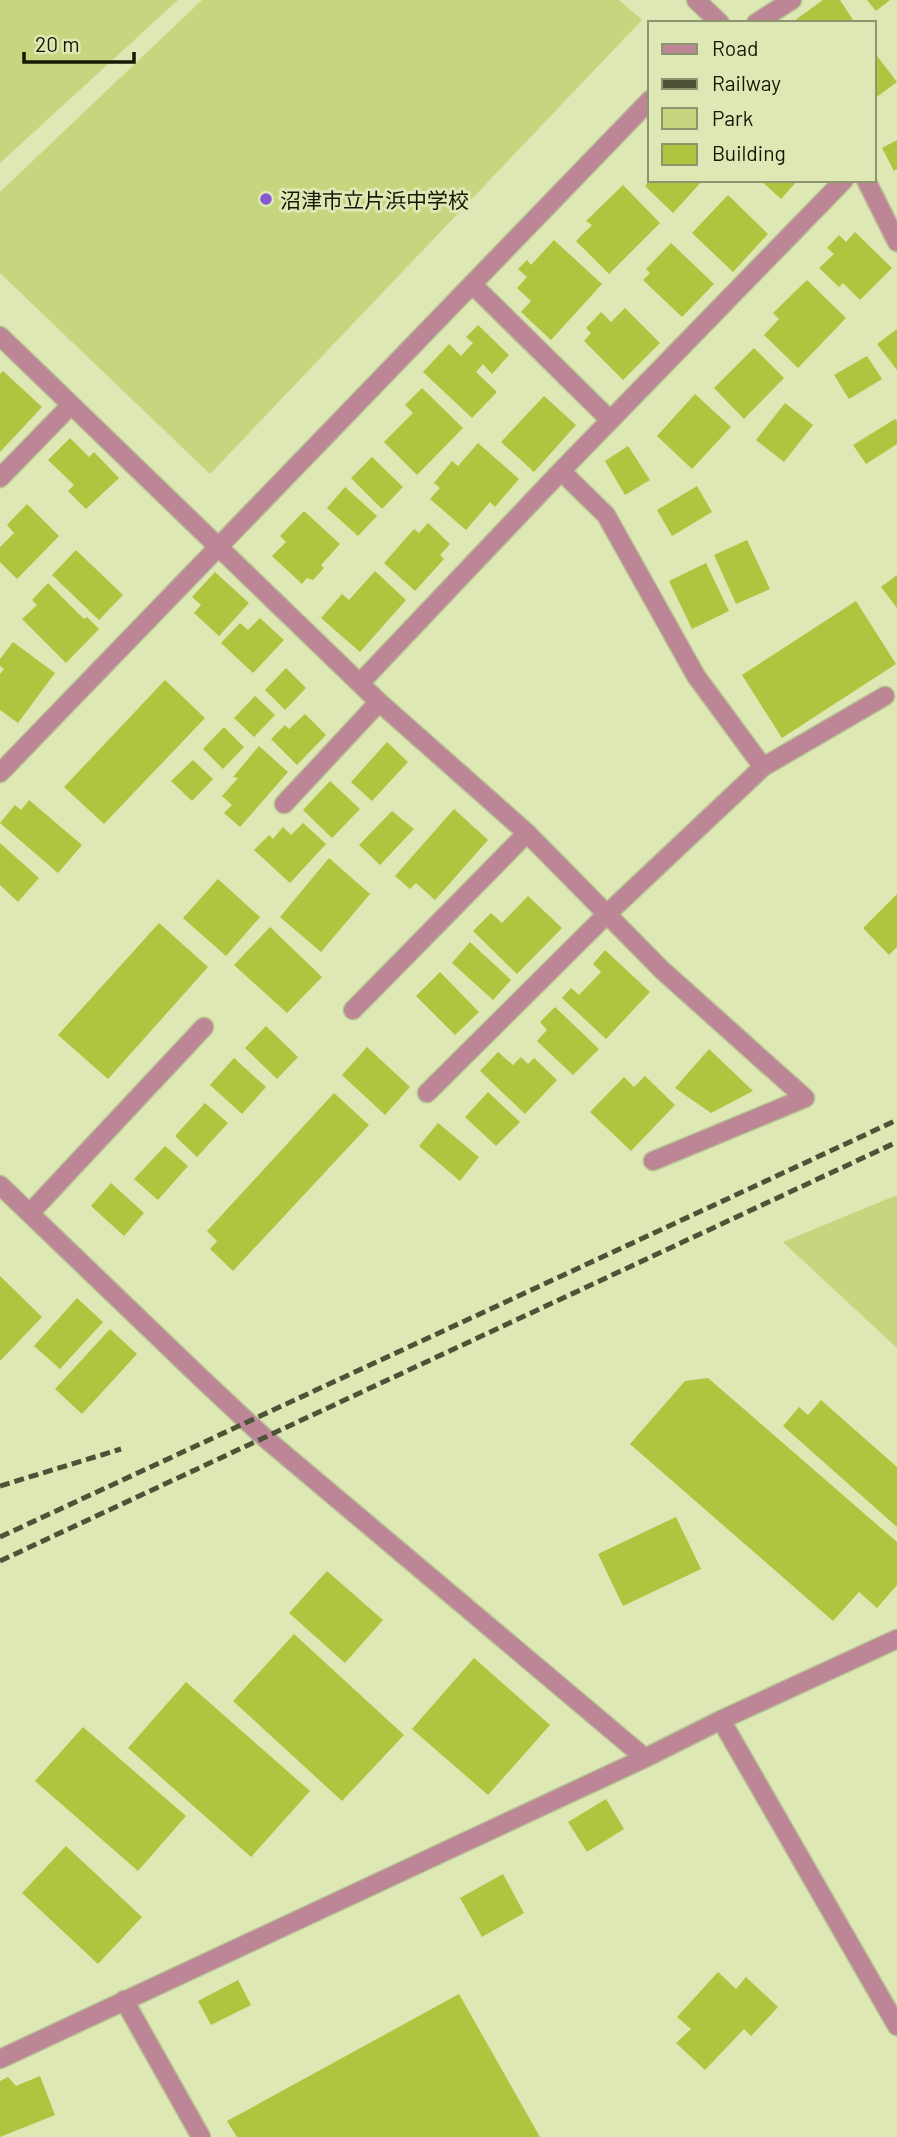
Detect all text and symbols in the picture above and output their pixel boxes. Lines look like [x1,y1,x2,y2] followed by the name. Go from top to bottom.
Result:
[24,21,135,65] scale bar
[648,21,876,182] legend
[35,31,80,56] text: 20 m
[712,35,758,60] text: Road
[712,70,781,95] text: Railway
[712,105,753,130] text: Park
[712,140,786,165] text: Building
[280,187,469,212] place label: 沼津市立片浜中学校
[258,191,274,207] marker: 沼津市立片浜中学校

